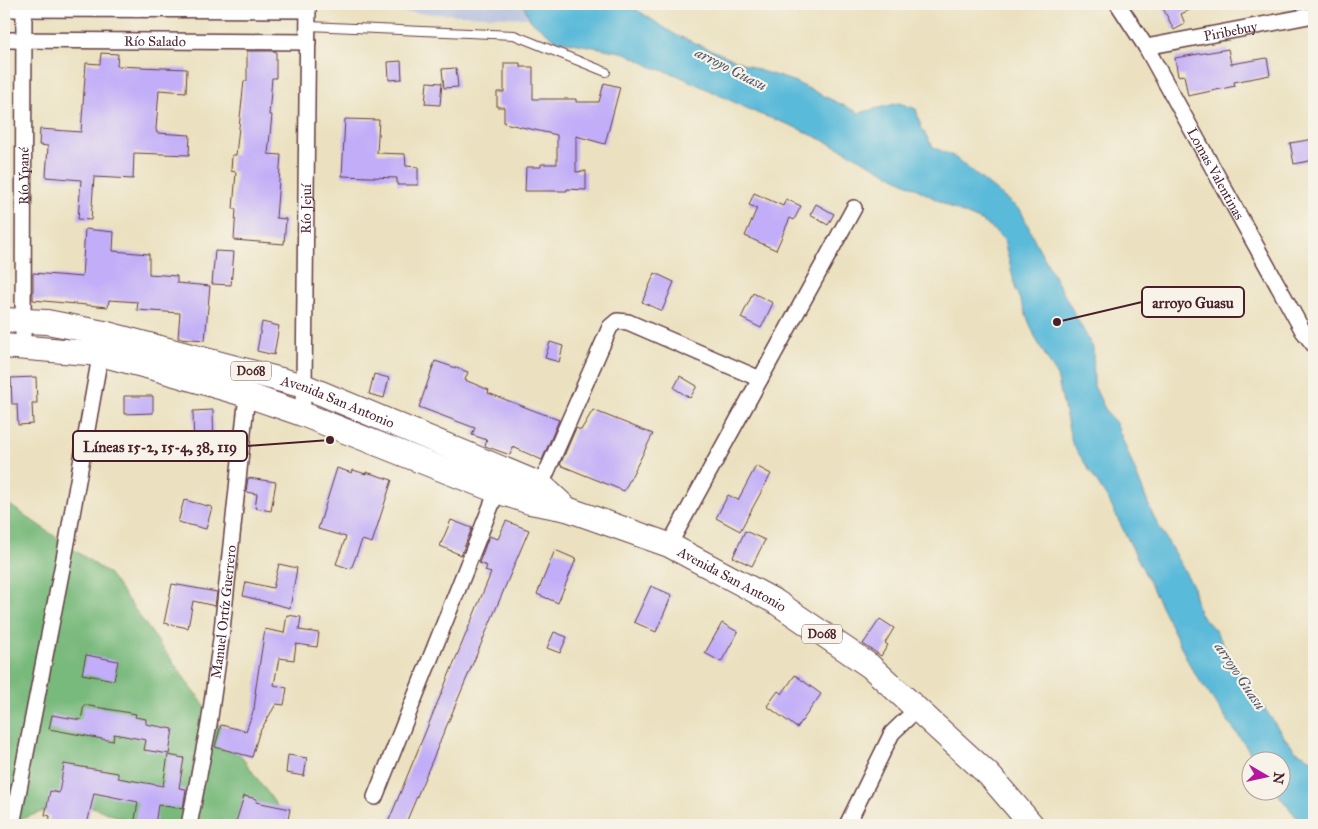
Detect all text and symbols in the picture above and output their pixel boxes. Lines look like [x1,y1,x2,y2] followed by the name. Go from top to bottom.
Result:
[1202,17,1259,44] street label: Piribebuy
[124,32,186,50] street label: Río Salado
[691,43,770,95] water label: arroyo Guasu
[1184,125,1248,223] street label: Lomas Valentinas
[15,147,32,205] street label: Río Ypané
[297,183,315,234] street label: Río Jejuí
[1142,287,1244,317] callout: arroyo Guasu
[1152,294,1234,313] text: arroyo Guasu
[231,362,271,381] road number: D068
[278,372,397,431] street label: Avenida San Antonio
[73,431,247,461] callout: Líneas 15-2, 15-4, 38, 119
[83,438,237,457] text: Líneas 15-2, 15-4, 38, 119
[674,542,790,615] street label: Avenida San Antonio
[207,544,239,680] street label: Manuel Ortíz Guerrero
[802,624,842,644] road number: D068
[1210,638,1269,713] water label: arroyo Guasu
[1240,752,1290,802] north arrow
[1269,771,1288,785] text: N

